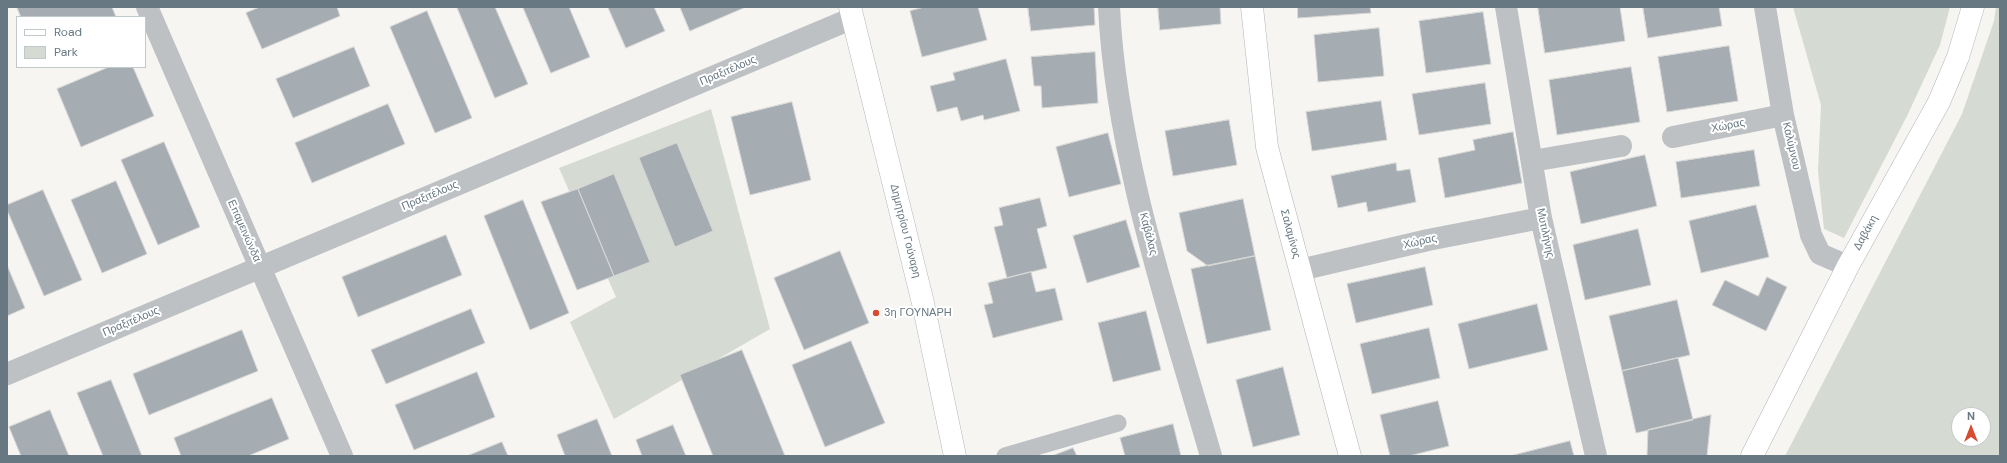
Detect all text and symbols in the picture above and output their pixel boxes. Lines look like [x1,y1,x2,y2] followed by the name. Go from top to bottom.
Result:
[16,16,146,68] legend
[54,24,82,40] text: Road
[54,44,78,60] text: Park
[698,53,758,89] street label: Πραξιτέλους
[1710,116,1746,136] street label: Χώρας
[1779,121,1803,171] street label: Καλύμνου
[400,178,460,214] street label: Πραξιτέλους
[887,183,923,279] street label: Δημητρίου Γούναρη
[224,198,264,264] street label: Επαμεινώνδα
[1533,207,1557,259] street label: Μυτιλήνης
[1277,208,1303,260] street label: Σαλαμίνος
[1136,211,1160,257] street label: Καβάλας
[1851,213,1881,253] street label: Δαβάκη
[1402,232,1438,252] street label: Χώρας
[101,304,161,340] street label: Πραξιτέλους
[884,306,952,320] place label: 3η ΓΟΥΝΑΡΗ
[871,308,881,318] marker: 3η ΓΟΥΝΑΡΗ
[1951,407,1991,447] north arrow
[1967,409,1975,423] text: N

